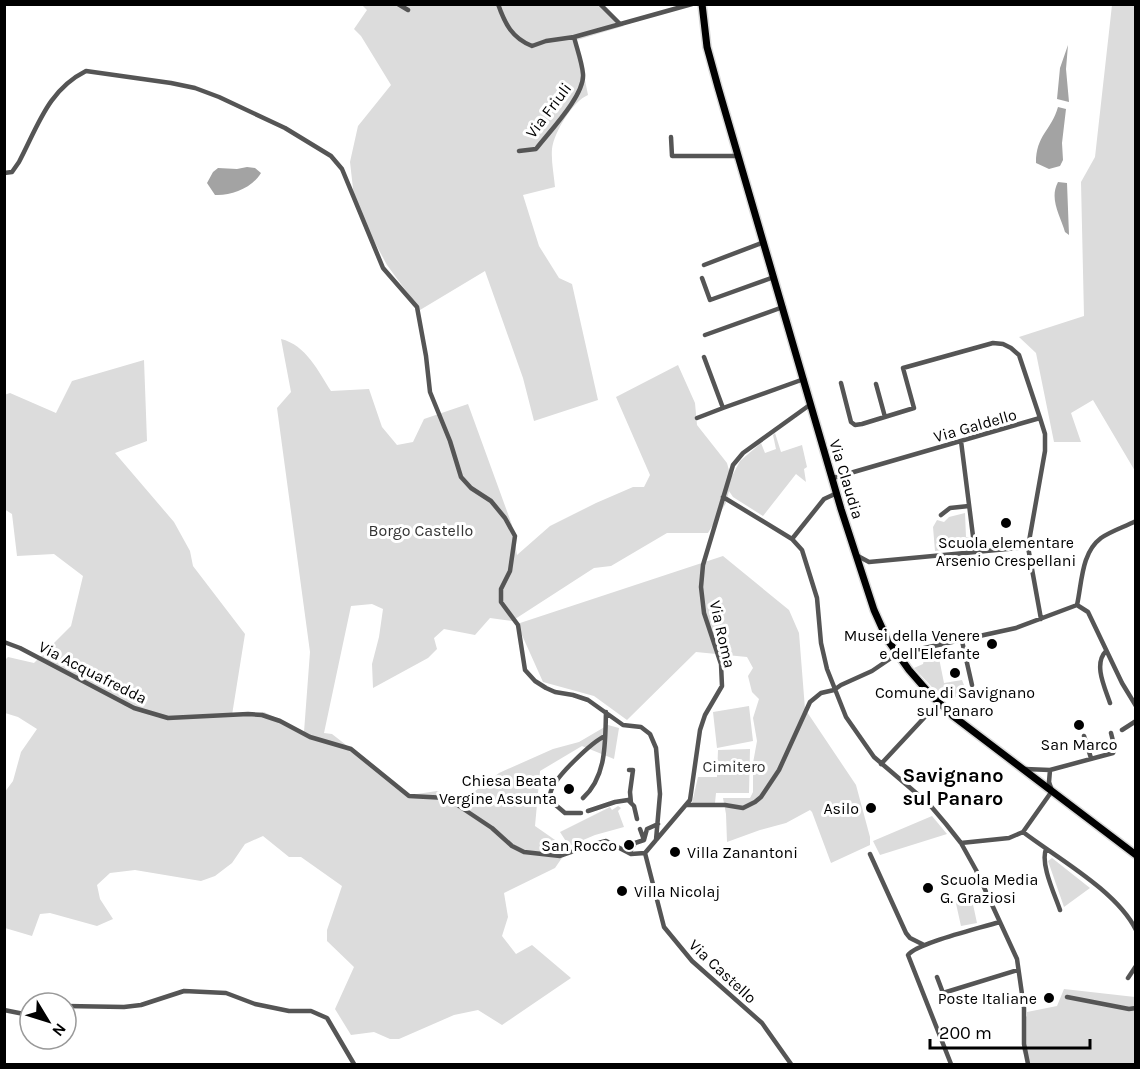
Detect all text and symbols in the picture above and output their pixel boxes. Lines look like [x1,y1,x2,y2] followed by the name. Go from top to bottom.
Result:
[521,79,575,142] street label: Via Friuli
[931,405,1019,446] street label: Via Galdello
[825,437,868,521] street label: Via Claudia
[999,516,1013,530] marker: Scuola elementare Arsenio Crespellani
[369,521,473,540] park label: Borgo Castello
[936,533,1076,570] place label: Scuola elementare Arsenio Crespellani
[706,599,739,670] street label: Via Roma
[844,626,980,663] place label: Musei della Venere e dell'Elefante
[35,637,150,708] street label: Via Acquafredda
[985,637,999,651] marker: Musei della Venere e dell'Elefante
[948,666,962,680] marker: Comune di Savignano sul Panaro
[875,683,1035,720] place label: Comune di Savignano sul Panaro
[1072,718,1086,732] marker: San Marco
[1040,735,1118,754] place label: San Marco
[702,757,766,776] park label: Cimitero
[903,764,1003,810] district label: Savignano sul Panaro
[439,771,557,808] place label: Chiesa Beata Vergine Assunta
[562,782,576,796] marker: Chiesa Beata Vergine Assunta
[823,799,859,818] place label: Asilo
[864,801,878,815] marker: Asilo
[541,836,617,855] place label: San Rocco
[622,838,636,852] marker: San Rocco
[687,843,798,862] place label: Villa Zanantoni
[668,845,682,859] marker: Villa Zanantoni
[940,870,1038,907] place label: Scuola Media G. Graziosi
[921,881,935,895] marker: Scuola Media G. Graziosi
[634,882,720,901] place label: Villa Nicolaj
[615,884,629,898] marker: Villa Nicolaj
[685,935,760,1007] street label: Via Castello
[938,989,1037,1008] place label: Poste Italiane
[18,991,78,1051] north arrow
[1042,991,1056,1005] marker: Poste Italiane
[930,1012,1090,1050] scale bar
[48,1020,70,1040] text: N
[939,1022,992,1044] text: 200 m

